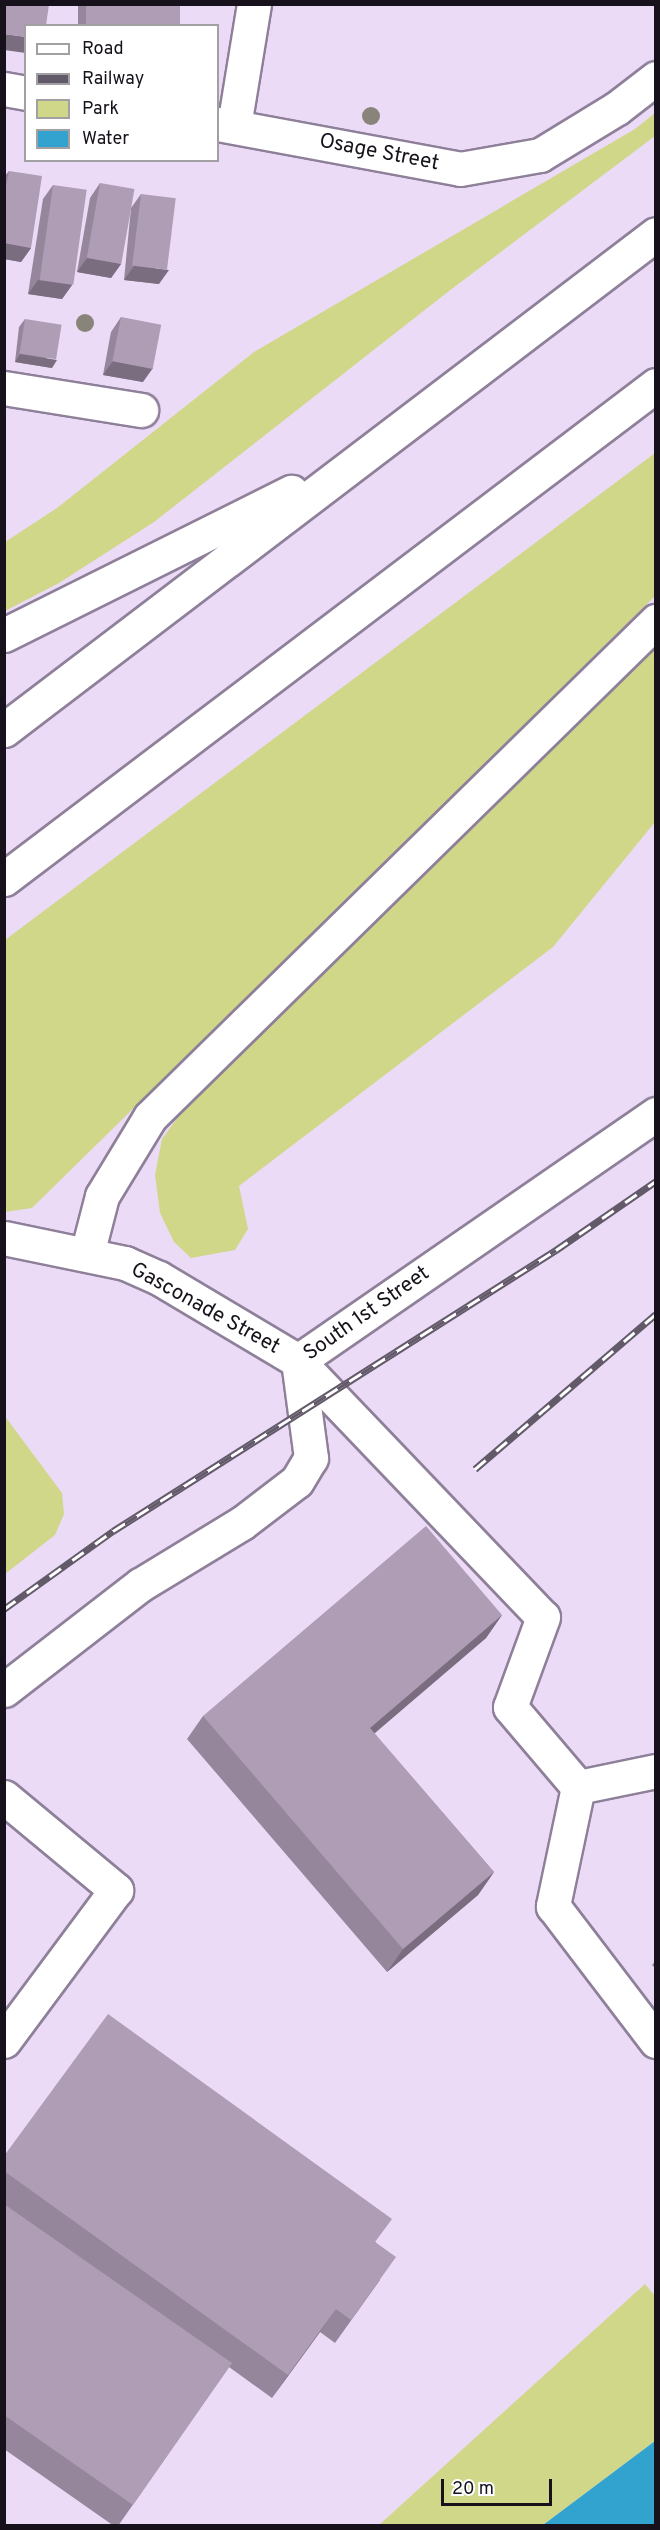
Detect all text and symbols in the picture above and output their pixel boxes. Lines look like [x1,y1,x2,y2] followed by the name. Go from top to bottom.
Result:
[24,24,219,162] legend
[82,38,124,61] text: Road
[82,68,144,91] text: Railway
[82,98,119,121] text: Park
[82,128,129,151] text: Water
[317,129,441,177] street label: Osage Street
[126,1258,284,1360] street label: Gasconade Street
[299,1261,435,1367] street label: South 1st Street
[444,2467,555,2505] scale bar
[452,2478,494,2501] text: 20 m

